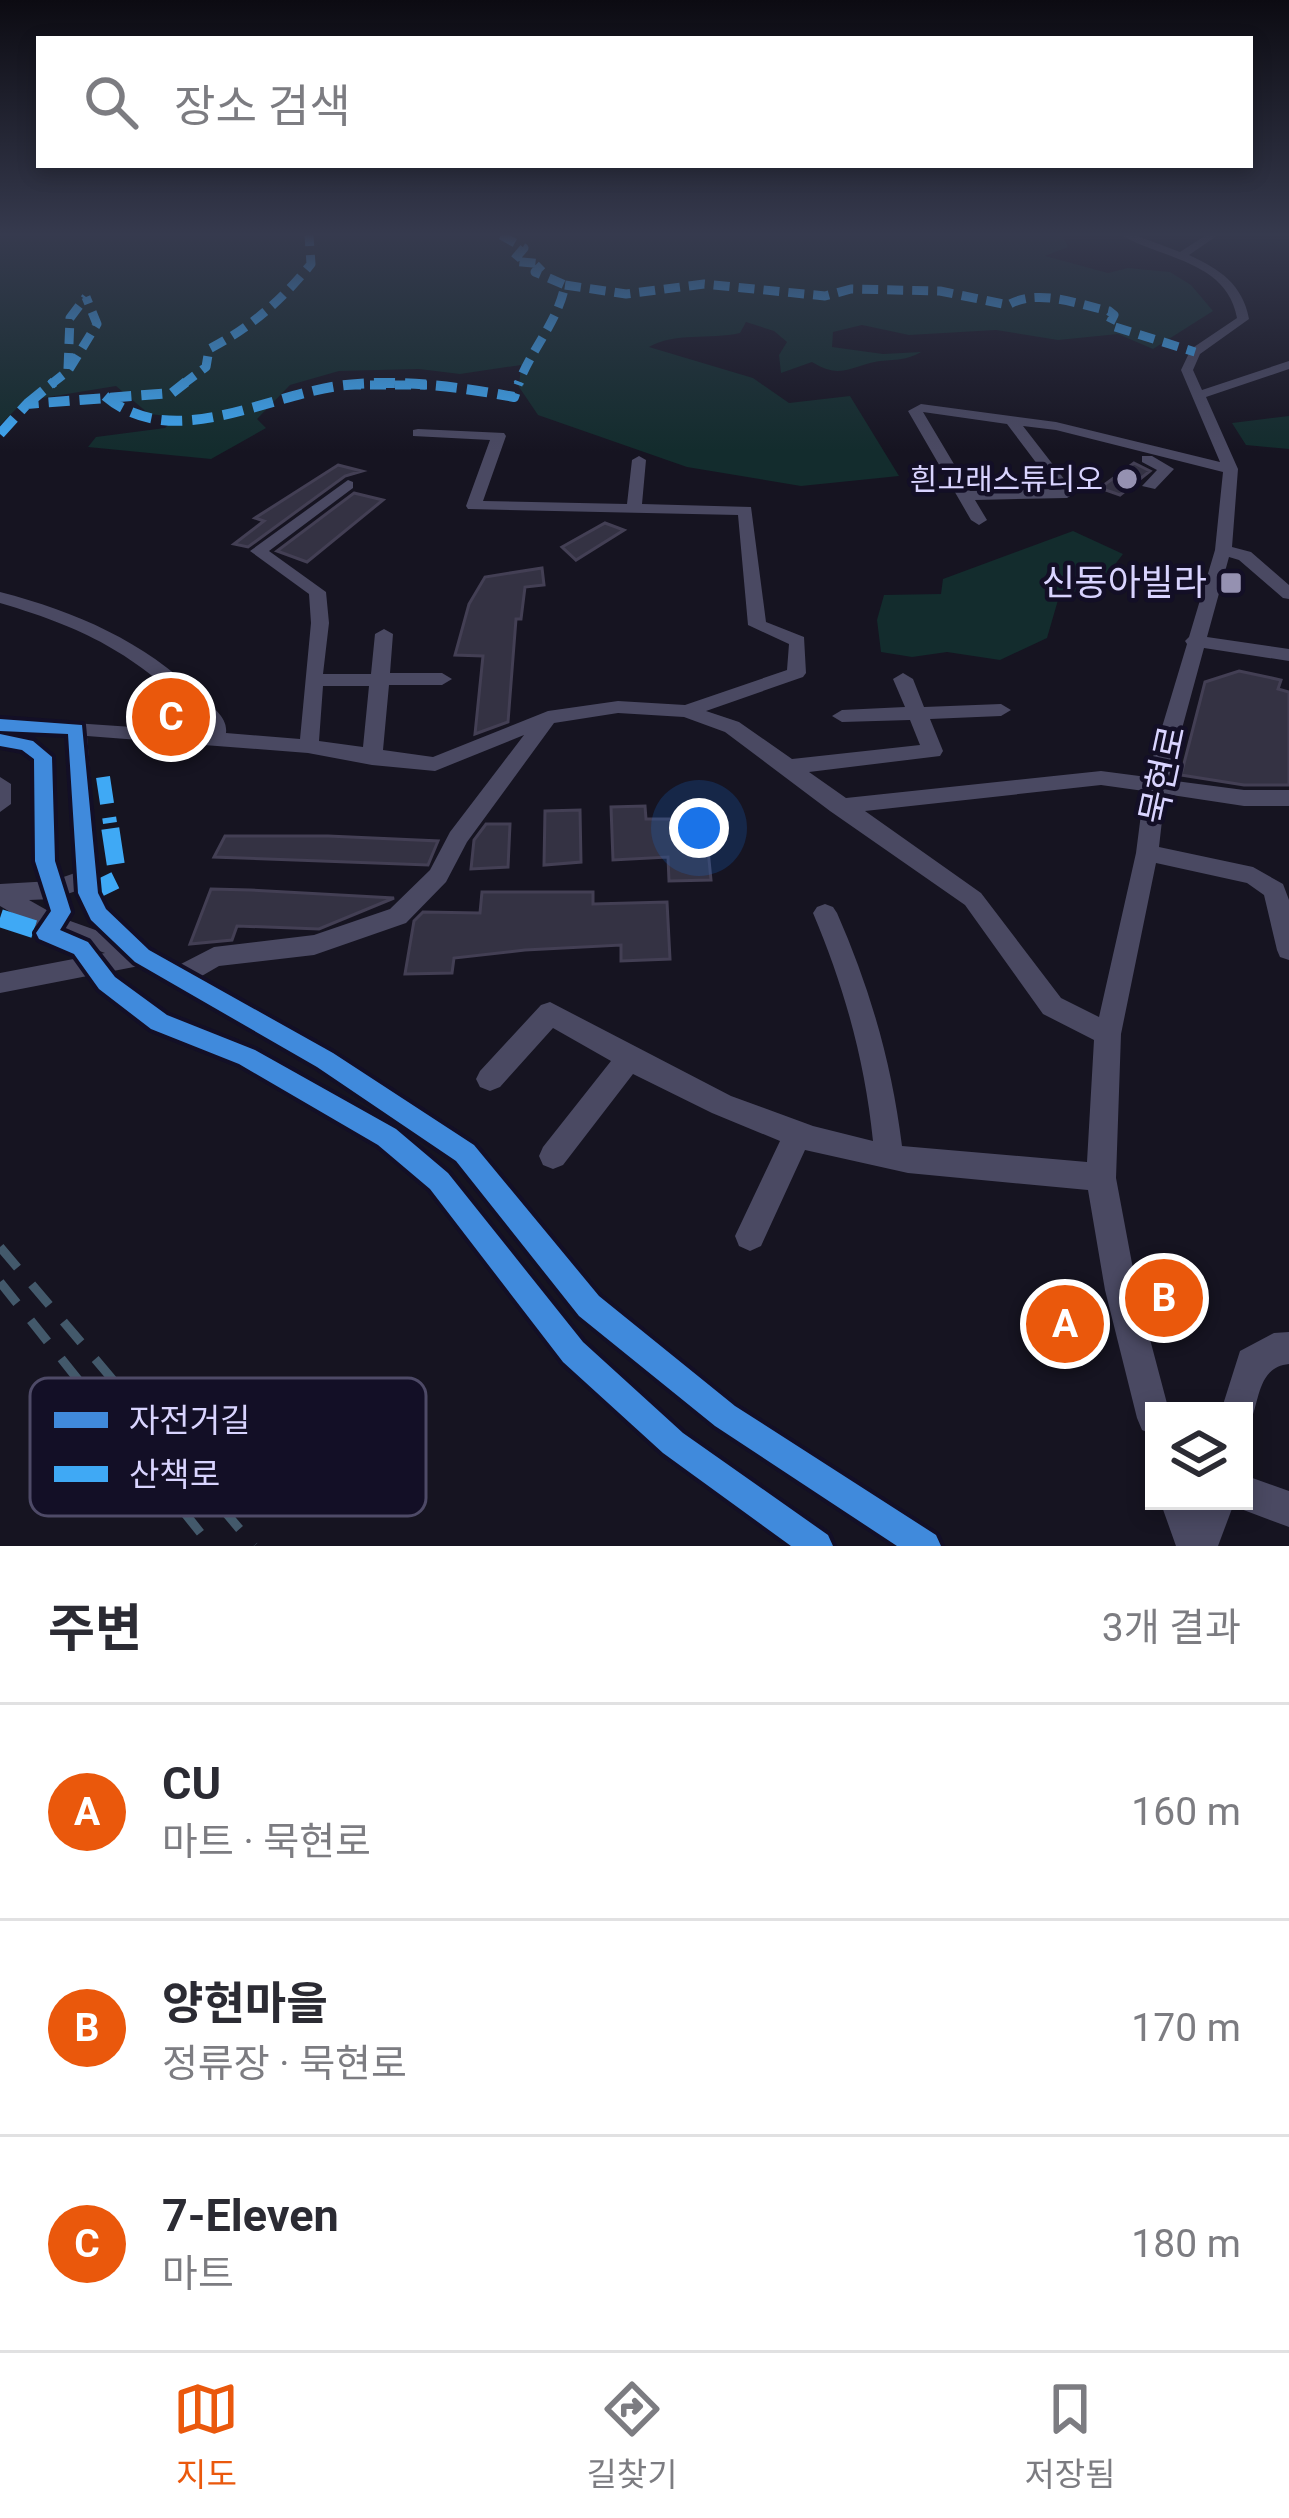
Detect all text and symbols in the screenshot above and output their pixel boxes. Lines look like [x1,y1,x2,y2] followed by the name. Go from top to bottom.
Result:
[36,36,1253,168] search box
[78,69,144,135] icon: search
[174,80,351,133] text: 장소 검색
[910,462,1103,497] place label: 흰고래스튜디오
[1114,466,1140,492] marker: 흰고래스튜디오
[1041,562,1207,604] place label: 신동아빌라
[1218,570,1244,596] marker: 신동아빌라
[132,672,210,762] pin: C
[1132,722,1194,828] street label: 묵현로
[669,798,729,858] your location
[1125,1253,1203,1343] pin: B
[1026,1279,1104,1369] pin: A
[30,1378,426,1516] legend
[129,1401,250,1440] text: 자전거길
[1145,1402,1253,1510] map controls
[1145,1402,1253,1510] button: layers
[129,1455,220,1494] text: 산책로
[48,1599,142,1658] text: 주변
[1102,1605,1241,1651] text: 3개 결과
[162,1757,221,1810] text: CU
[74,1789,100,1835] text: A
[1131,1789,1241,1835] text: 160 m
[162,1819,371,1865] text: 마트 · 묵현로
[162,1977,328,2030] text: 양현마을
[75,2005,99,2051] text: B
[1131,2005,1241,2051] text: 170 m
[162,2041,407,2087] text: 정류장 · 묵현로
[162,2189,339,2242] text: 7-Eleven
[74,2221,100,2267] text: C
[1131,2221,1241,2267] text: 180 m
[162,2251,234,2297] text: 마트
[173,2376,239,2496] tab: 지도
[586,2376,678,2496] tab: 길찾기
[1024,2376,1116,2496] tab: 저장됨

